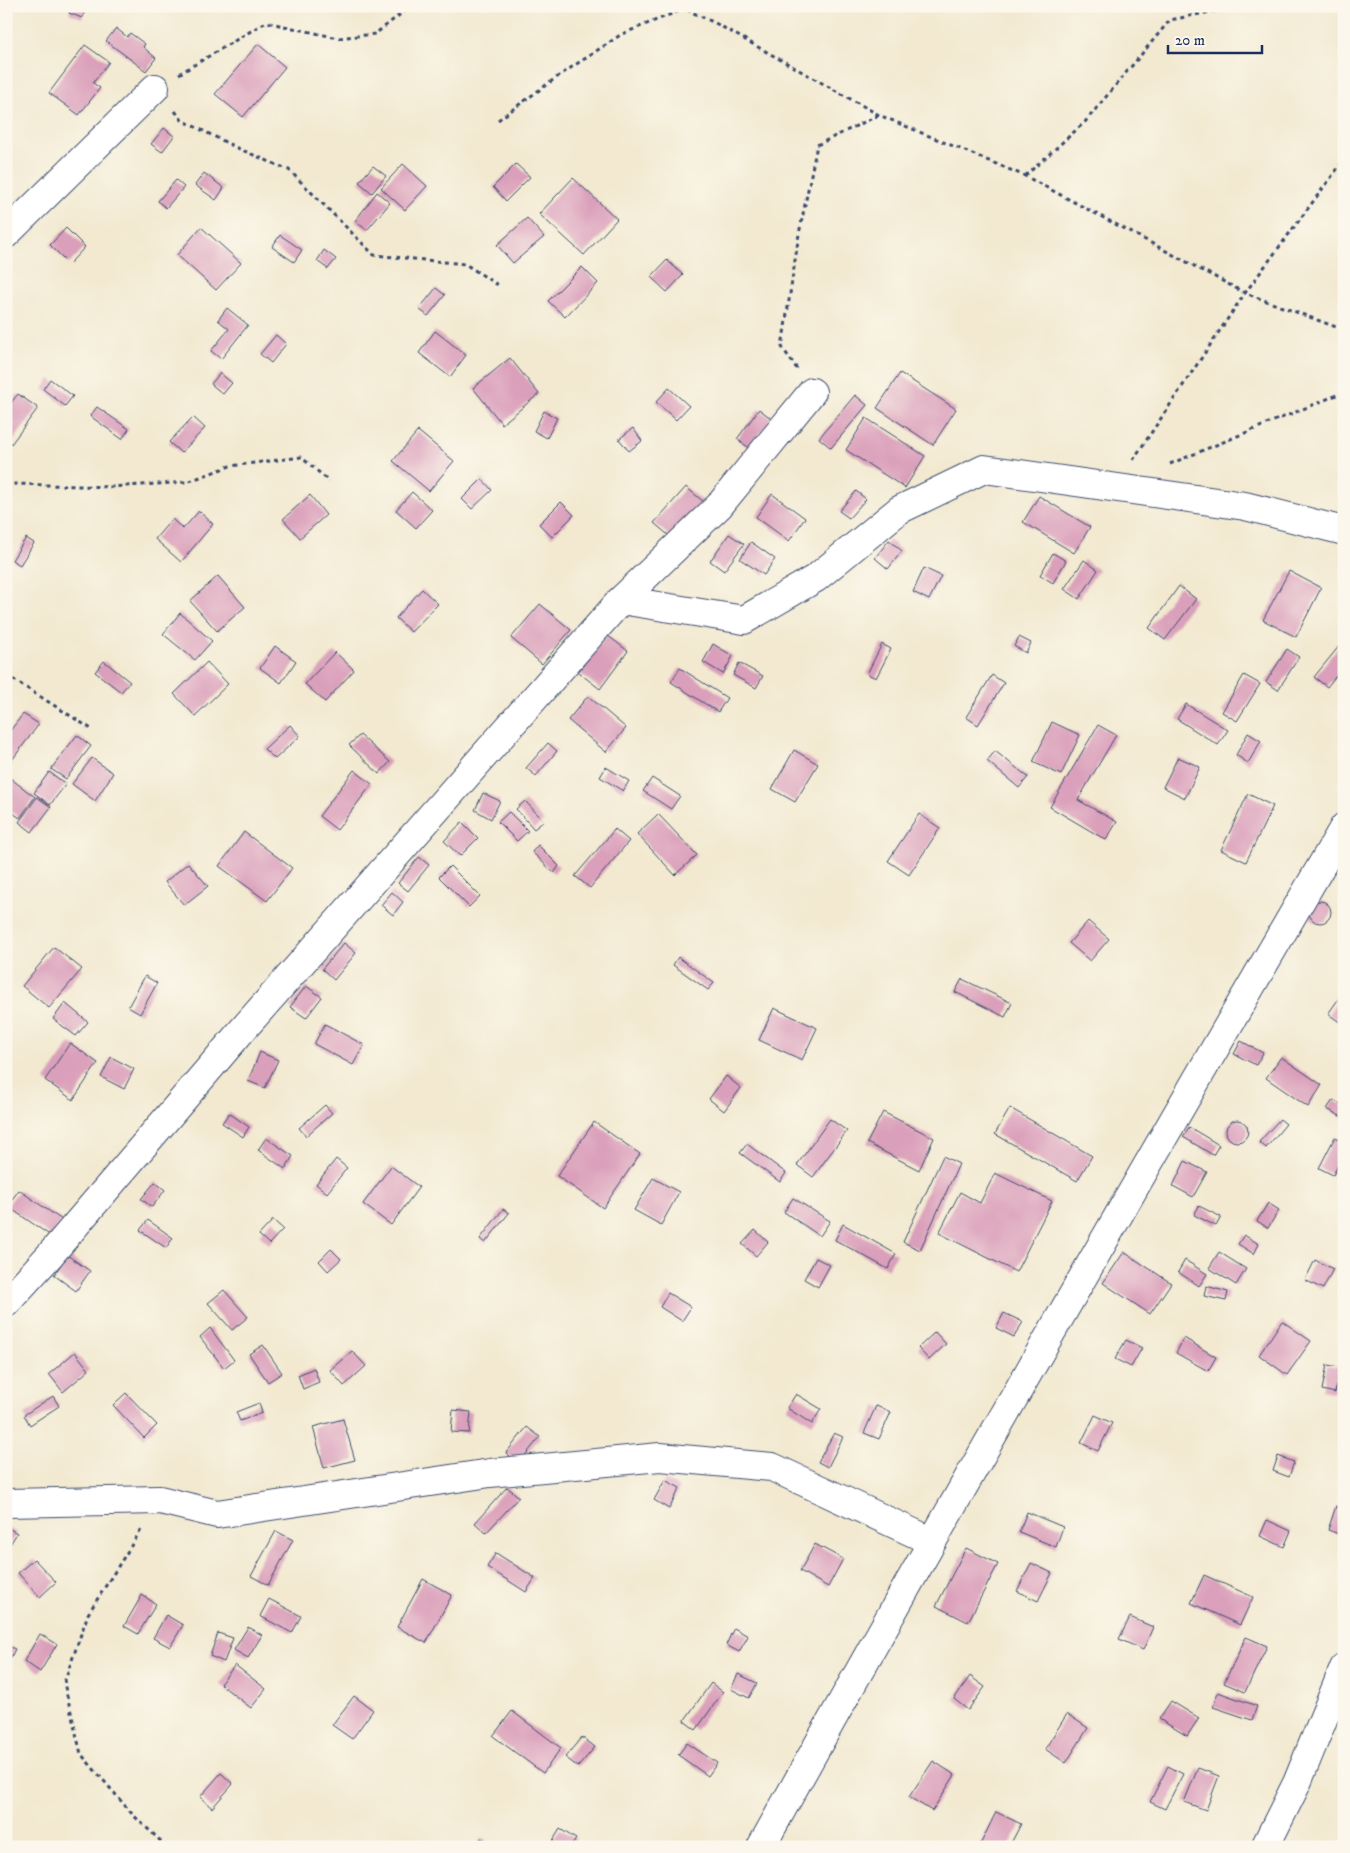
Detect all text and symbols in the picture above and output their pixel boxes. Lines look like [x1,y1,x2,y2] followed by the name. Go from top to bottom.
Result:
[1168,22,1261,54] scale bar
[1175,31,1205,50] text: 20 m

